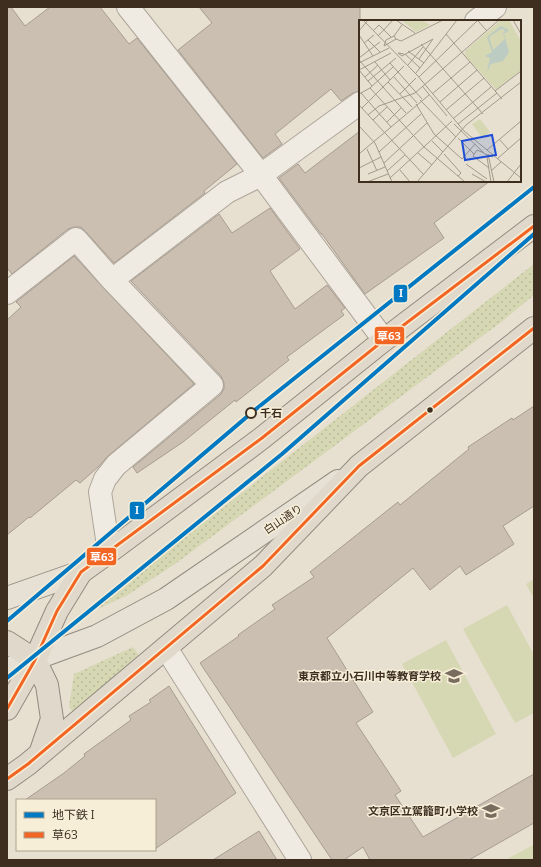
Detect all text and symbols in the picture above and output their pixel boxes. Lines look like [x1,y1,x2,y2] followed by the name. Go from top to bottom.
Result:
[359,20,521,182] inset map
[393,284,408,303] line badge: I
[399,287,403,300] text: I
[374,326,405,345] line badge: 草63
[377,330,401,343] text: 草63
[425,405,435,415] unlabelled marker
[245,407,257,419] marker: 千石
[260,407,282,420] place label: 千石
[129,501,145,520] line badge: I
[261,502,305,537] street label: 白山通り
[135,504,139,517] text: I
[86,547,117,566] line badge: 草63
[90,551,114,564] text: 草63
[444,666,464,686] school or university icon: 東京都立小石川中等教育学校
[298,670,441,683] place label: 東京都立小石川中等教育学校
[16,799,156,851] legend
[481,801,501,821] school or university icon: 文京区立駕籠町小学校
[368,805,478,818] place label: 文京区立駕籠町小学校
[52,808,95,822] text: 地下鉄 I
[52,828,78,842] text: 草63

